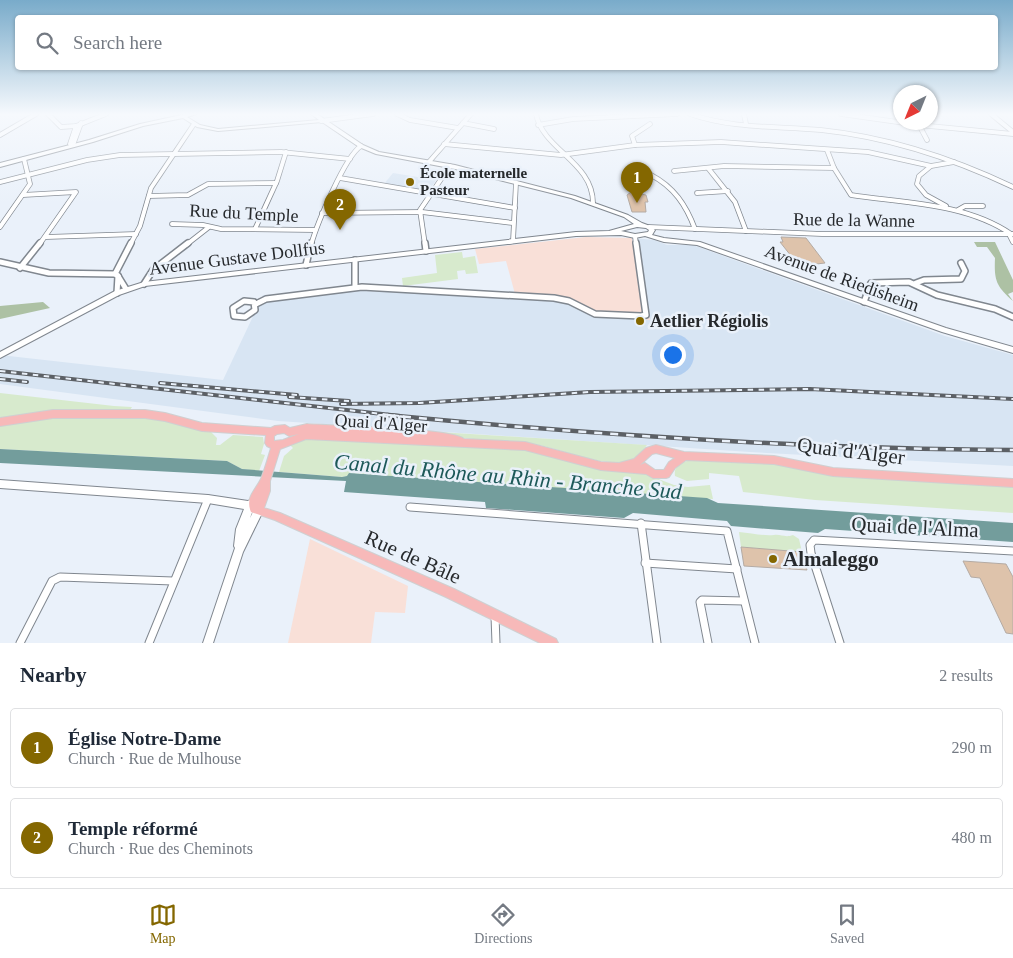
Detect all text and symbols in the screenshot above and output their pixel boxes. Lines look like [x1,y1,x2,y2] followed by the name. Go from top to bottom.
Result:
[15,15,998,70] search box
[33,29,61,57] icon: search
[73,32,162,53] text: Search here
[893,85,938,130] north arrow
[621,162,653,203] pin: 1
[420,165,527,198] place label: École maternelle Pasteur
[404,176,416,188] marker: École maternelle Pasteur
[324,189,356,230] pin: 2
[189,200,299,226] street label: Rue du Temple
[793,209,915,231] street label: Rue de la Wanne
[148,237,326,279] street label: Avenue Gustave Dollfus
[762,241,922,315] street label: Avenue de Riedisheim
[650,311,768,331] place label: Aetlier Régiolis
[634,315,646,327] marker: Aetlier Régiolis
[660,342,686,368] your location
[334,410,428,436] street label: Quai d'Alger
[796,432,906,470] street label: Quai d'Alger
[333,449,684,504] water label: Canal du Rhône au Rhin - Branche Sud
[851,512,980,542] street label: Quai de l'Alma
[361,525,465,589] street label: Rue de Bâle
[783,547,879,571] place label: Almaleggo
[767,553,779,565] marker: Almaleggo
[20,663,87,687] text: Nearby
[939,667,993,684] text: 2 results
[68,728,221,749] text: Église Notre-Dame
[33,739,41,756] text: 1
[952,739,992,756] text: 290 m
[68,750,241,767] text: Church · Rue de Mulhouse
[68,818,198,839] text: Temple réformé
[33,829,41,846] text: 2
[952,829,992,846] text: 480 m
[68,840,253,857] text: Church · Rue des Cheminots
[149,901,177,947] tab: Map
[474,901,533,947] tab: Directions
[830,901,864,947] tab: Saved

